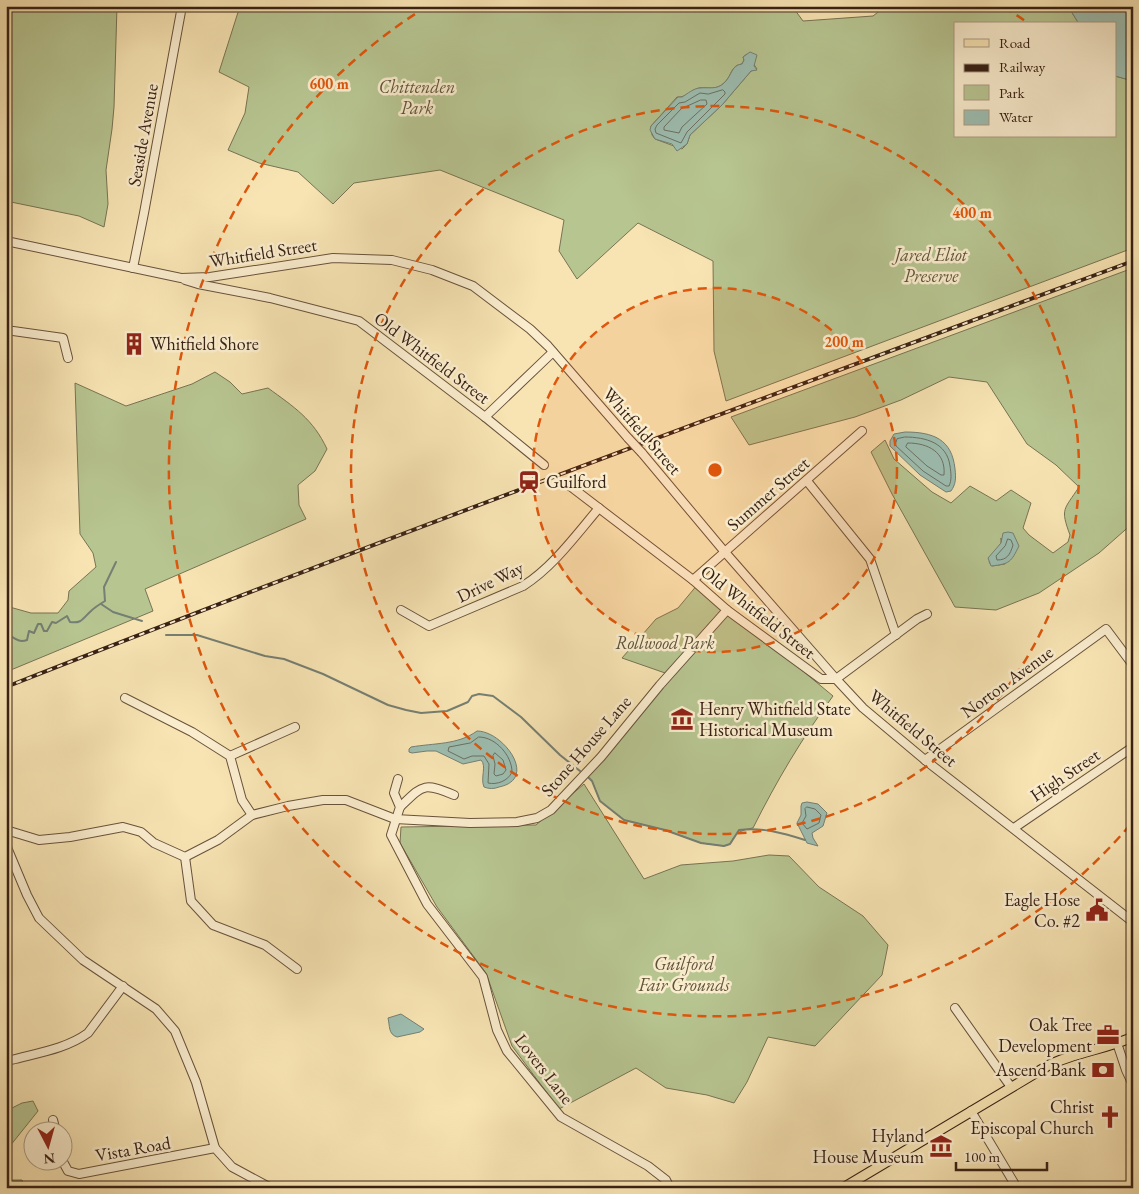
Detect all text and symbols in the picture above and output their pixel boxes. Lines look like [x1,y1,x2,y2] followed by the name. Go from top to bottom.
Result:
[954,22,1116,138] legend
[999,33,1031,52] text: Road
[999,57,1046,76] text: Railway
[309,74,349,93] text: 600 m
[379,75,455,119] park label: Chittenden Park
[122,82,163,188] street label: Seaside Avenue
[999,83,1026,102] text: Park
[999,107,1033,126] text: Water
[952,203,992,222] text: 400 m
[207,233,319,272] street label: Whitfield Street
[891,243,968,287] park label: Jared Eliot Preserve
[370,306,495,409] street label: Old Whitfield Street
[121,331,147,357] building icon: Whitfield Shore
[150,332,259,355] place label: Whitfield Shore
[824,332,864,351] text: 200 m
[598,382,687,480] street label: Whitfield Street
[722,451,814,536] street label: Summer Street
[706,461,724,479] centre of rings
[516,469,542,495] station icon: Guilford
[546,470,608,493] place label: Guilford
[453,555,527,608] street label: Drive Way
[696,560,821,664] street label: Old Whitfield Street
[615,631,715,654] park label: Rollwood Park
[956,640,1057,723] street label: Norton Avenue
[864,684,963,772] street label: Whitfield Street
[535,690,636,801] street label: Stone House Lane
[699,697,851,741] place label: Henry Whitfield State Historical Museum
[669,706,695,732] museum icon: Henry Whitfield State Historical Museum
[1025,743,1104,806] street label: High Street
[1004,888,1080,932] place label: Eagle Hose Co. #2
[1084,897,1110,923] public building icon: Eagle Hose Co. #2
[637,952,731,996] park label: Guilford Fair Grounds
[998,1013,1092,1057] place label: Oak Tree Development
[1095,1022,1121,1048] office icon: Oak Tree Development
[510,1029,579,1109] street label: Lovers Lane
[1090,1057,1116,1083] bank icon: Ascend Bank
[995,1058,1087,1081] place label: Ascend Bank
[970,1095,1094,1139] place label: Christ Episcopal Church
[1097,1104,1123,1130] church icon: Christ Episcopal Church
[22,1122,72,1172] north arrow
[813,1124,925,1168] place label: Hyland House Museum
[93,1130,173,1166] street label: Vista Road
[928,1133,954,1159] museum icon: Hyland House Museum
[956,1139,1048,1171] scale bar
[964,1147,1001,1166] text: 100 m
[42,1149,56,1169] text: N

